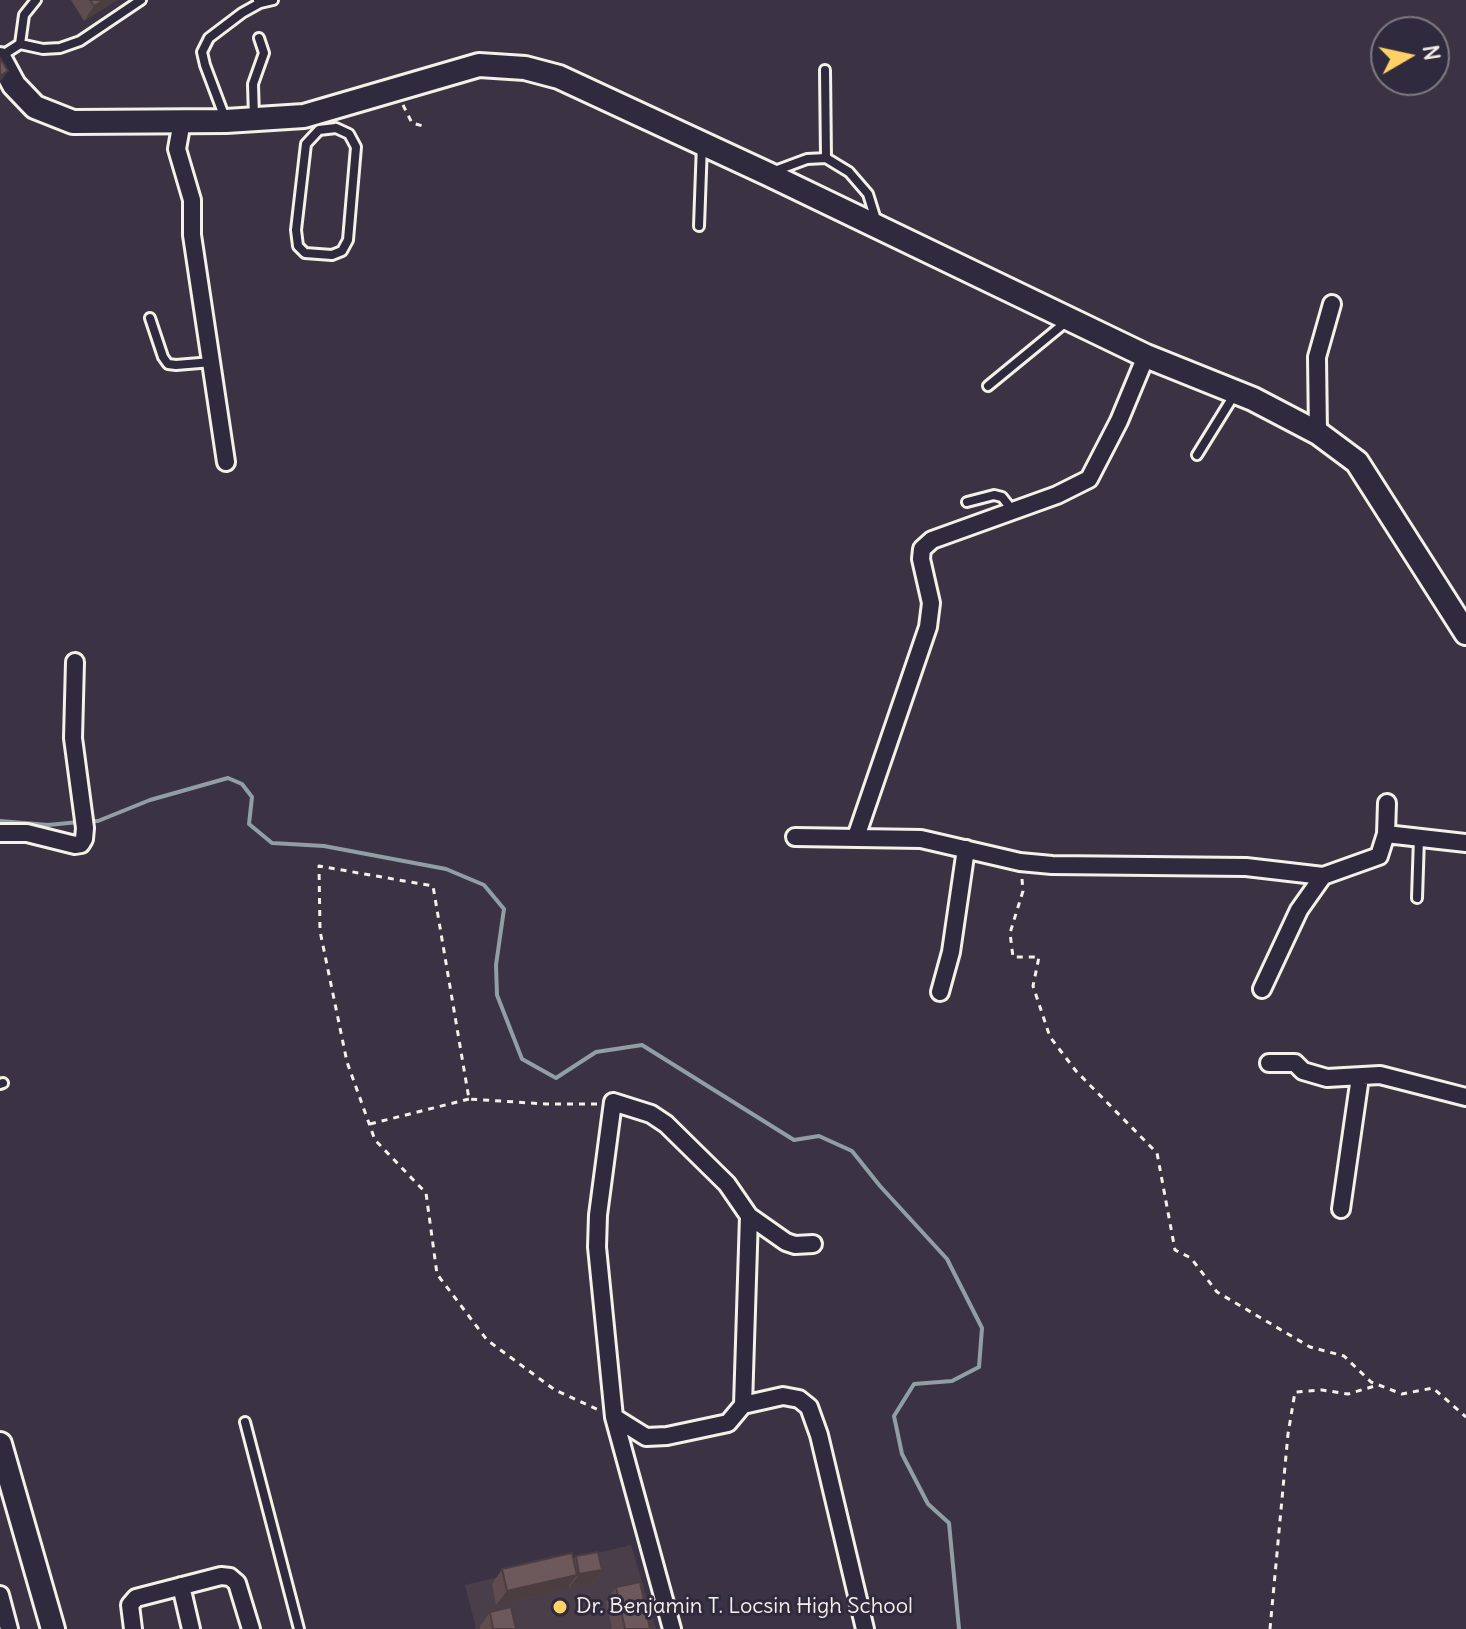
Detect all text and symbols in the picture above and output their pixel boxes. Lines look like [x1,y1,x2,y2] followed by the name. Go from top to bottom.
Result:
[1370,16,1450,96] north arrow
[1417,43,1447,62] text: N
[576,1594,913,1620] place label: Dr. Benjamin T. Locsin High School
[551,1598,569,1616] marker: Dr. Benjamin T. Locsin High School

